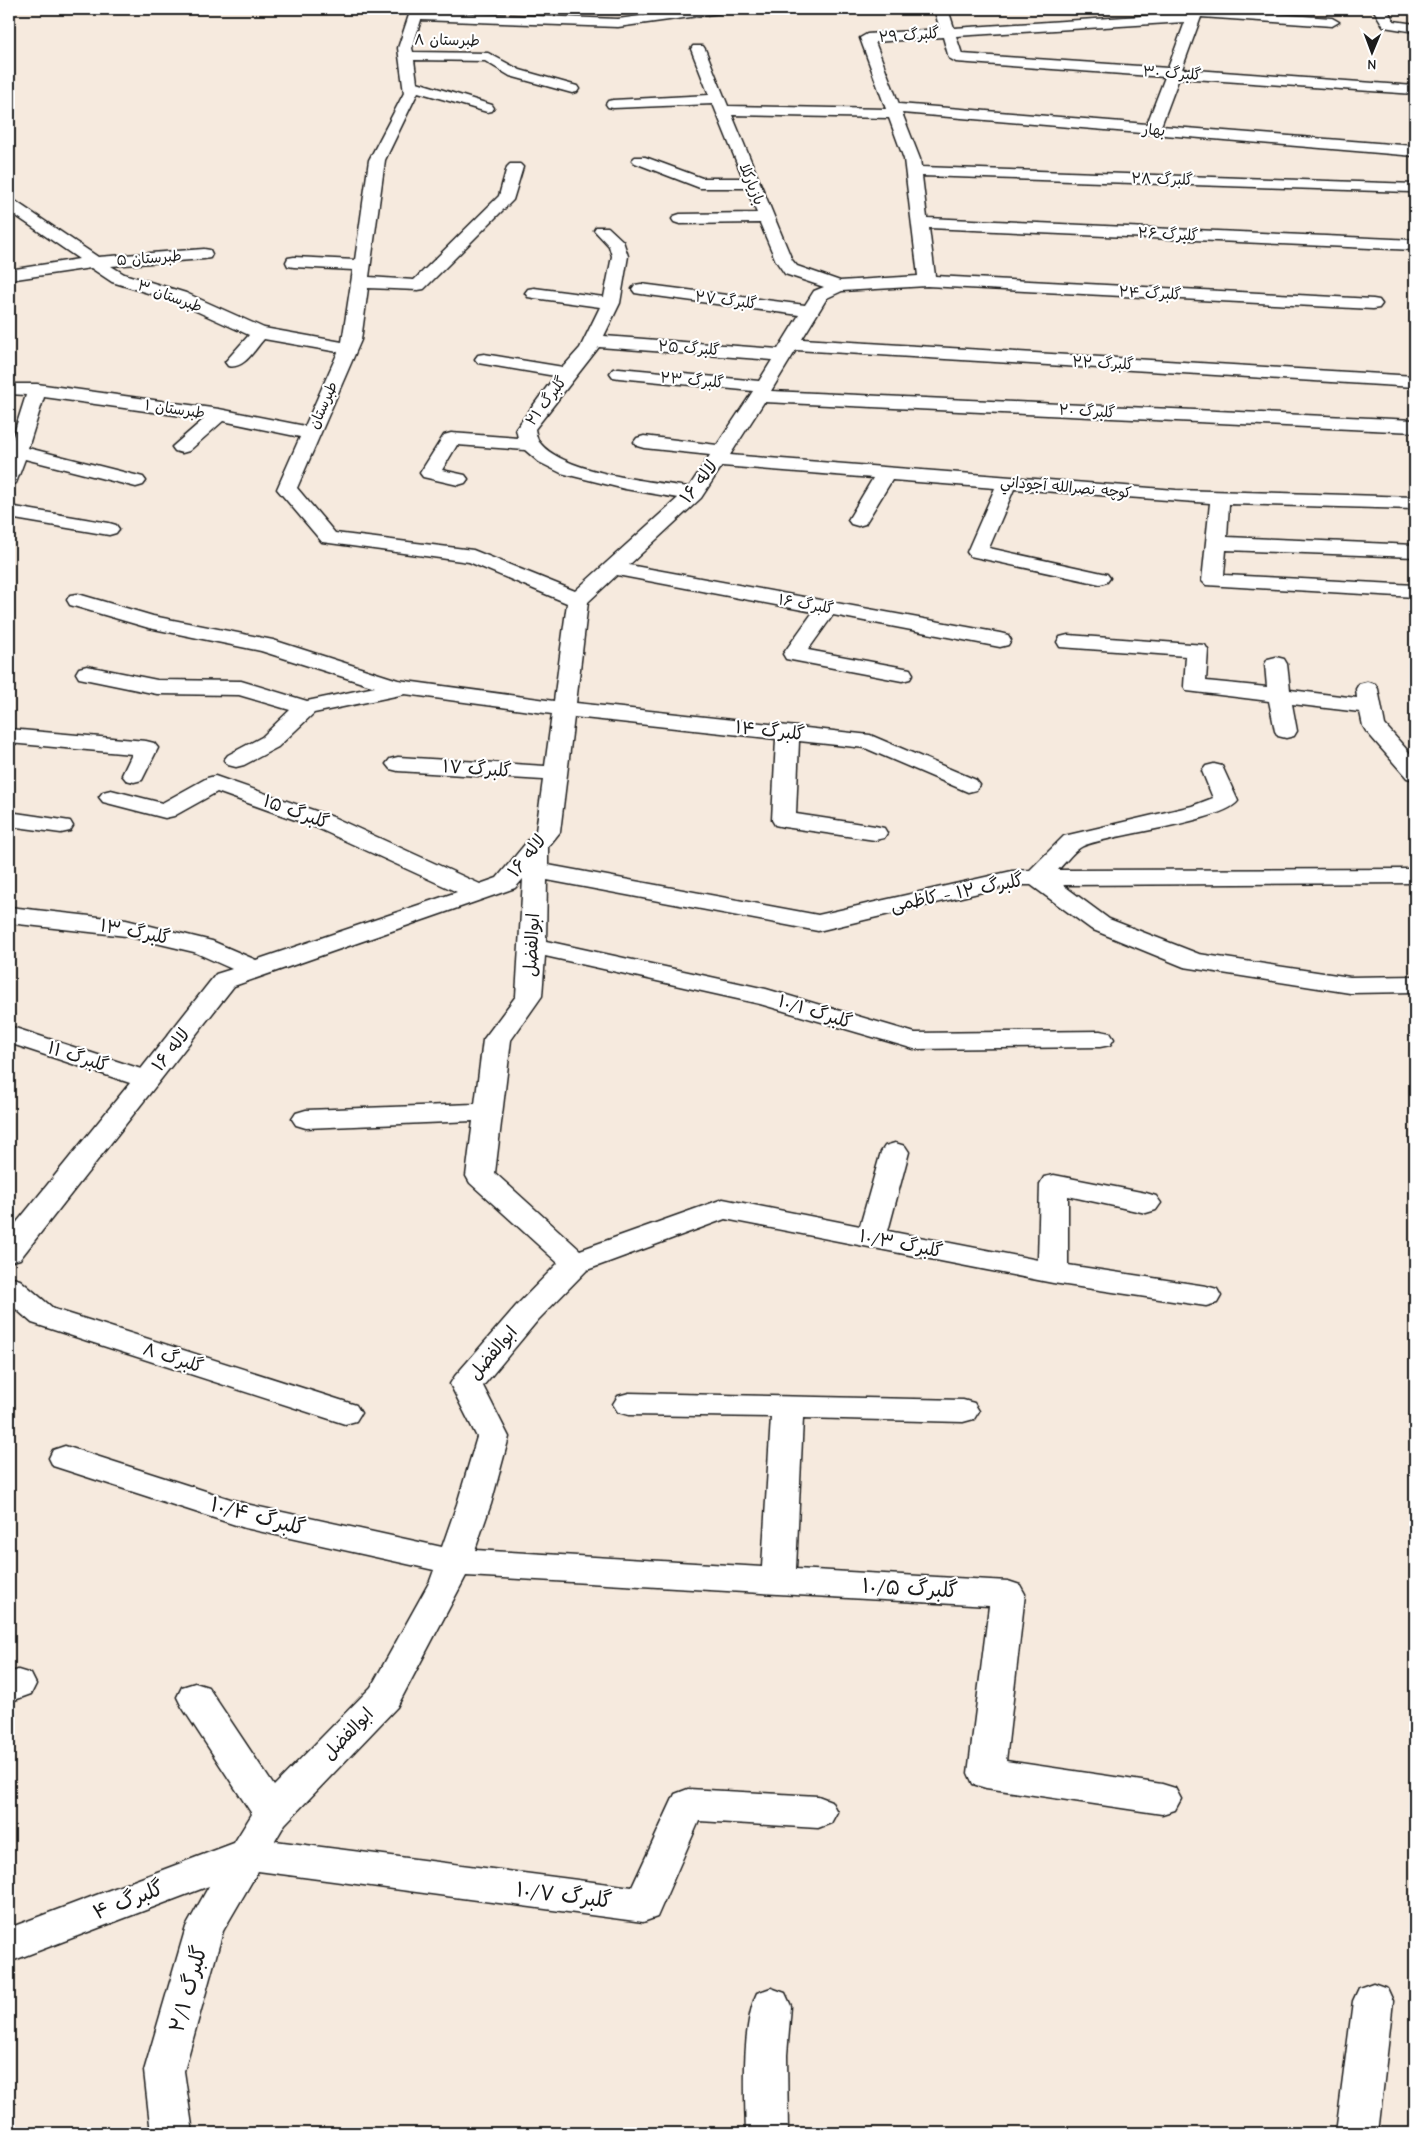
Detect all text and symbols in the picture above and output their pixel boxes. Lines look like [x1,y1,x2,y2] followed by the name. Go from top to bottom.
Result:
[878,24,940,46] street label: گلبرگ ۲۹
[1346,28,1396,78] north arrow
[414,30,480,50] street label: طبرستان ۸
[1367,56,1376,73] text: N
[1142,62,1202,84] street label: گلبرگ ۳۰
[1141,120,1166,140] street label: بهار
[736,161,768,207] street label: بازیارکلا
[1131,169,1193,189] street label: گلبرگ ۲۸
[1137,223,1199,245] street label: گلبرگ ۲۶
[116,247,182,269] street label: طبرستان ۵
[135,276,205,316] street label: طبرستان ۳
[1118,282,1182,304] street label: گلبرگ ۲۴
[694,287,758,313] street label: گلبرگ ۲۷
[658,337,720,359] street label: گلبرگ ۲۵
[1072,352,1134,374] street label: گلبرگ ۲۲
[659,368,725,392] street label: گلبرگ ۲۳
[522,373,570,429] street label: گلبرگ ۲۱
[305,378,341,432] street label: طبرستان
[144,396,206,422] street label: طبرستان ۱
[1058,401,1116,421] street label: گلبرگ ۲۰
[676,456,722,508] street label: لاله ۱۶
[999,472,1132,506] street label: كوچه نصرالله آجوداني
[777,590,835,618] street label: گلبرگ ۱۶
[734,717,806,745] street label: گلبرگ ۱۴
[442,756,512,782] street label: گلبرگ ۱۷
[260,790,332,834] street label: گلبرگ ۱۵
[504,830,550,882] street label: لاله ۱۶
[889,870,1026,916] street label: گلبرگ ۱۲ - کاظمی
[520,912,544,978] street label: ابوالفضل
[98,915,172,949] street label: گلبرگ ۱۳
[775,991,855,1033] street label: گلبرگ ۱۰/۱
[148,1024,194,1076] street label: لاله ۱۶
[45,1037,111,1077] street label: گلبرگ ۱۱
[857,1226,945,1262] street label: گلبرگ ۱۰/۳
[464,1322,522,1384] street label: ابوالفضل
[140,1338,206,1378] street label: گلبرگ ۸
[208,1492,308,1541] street label: گلبرگ ۱۰/۴
[861,1574,959,1603] street label: گلبرگ ۱۰/۵
[318,1704,378,1764] street label: ابوالفضل
[89,1876,167,1925] street label: گلبرگ ۴
[515,1877,613,1914] street label: گلبرگ ۱۰/۷
[164,1943,213,2035] street label: گلبرگ ۲/۱

